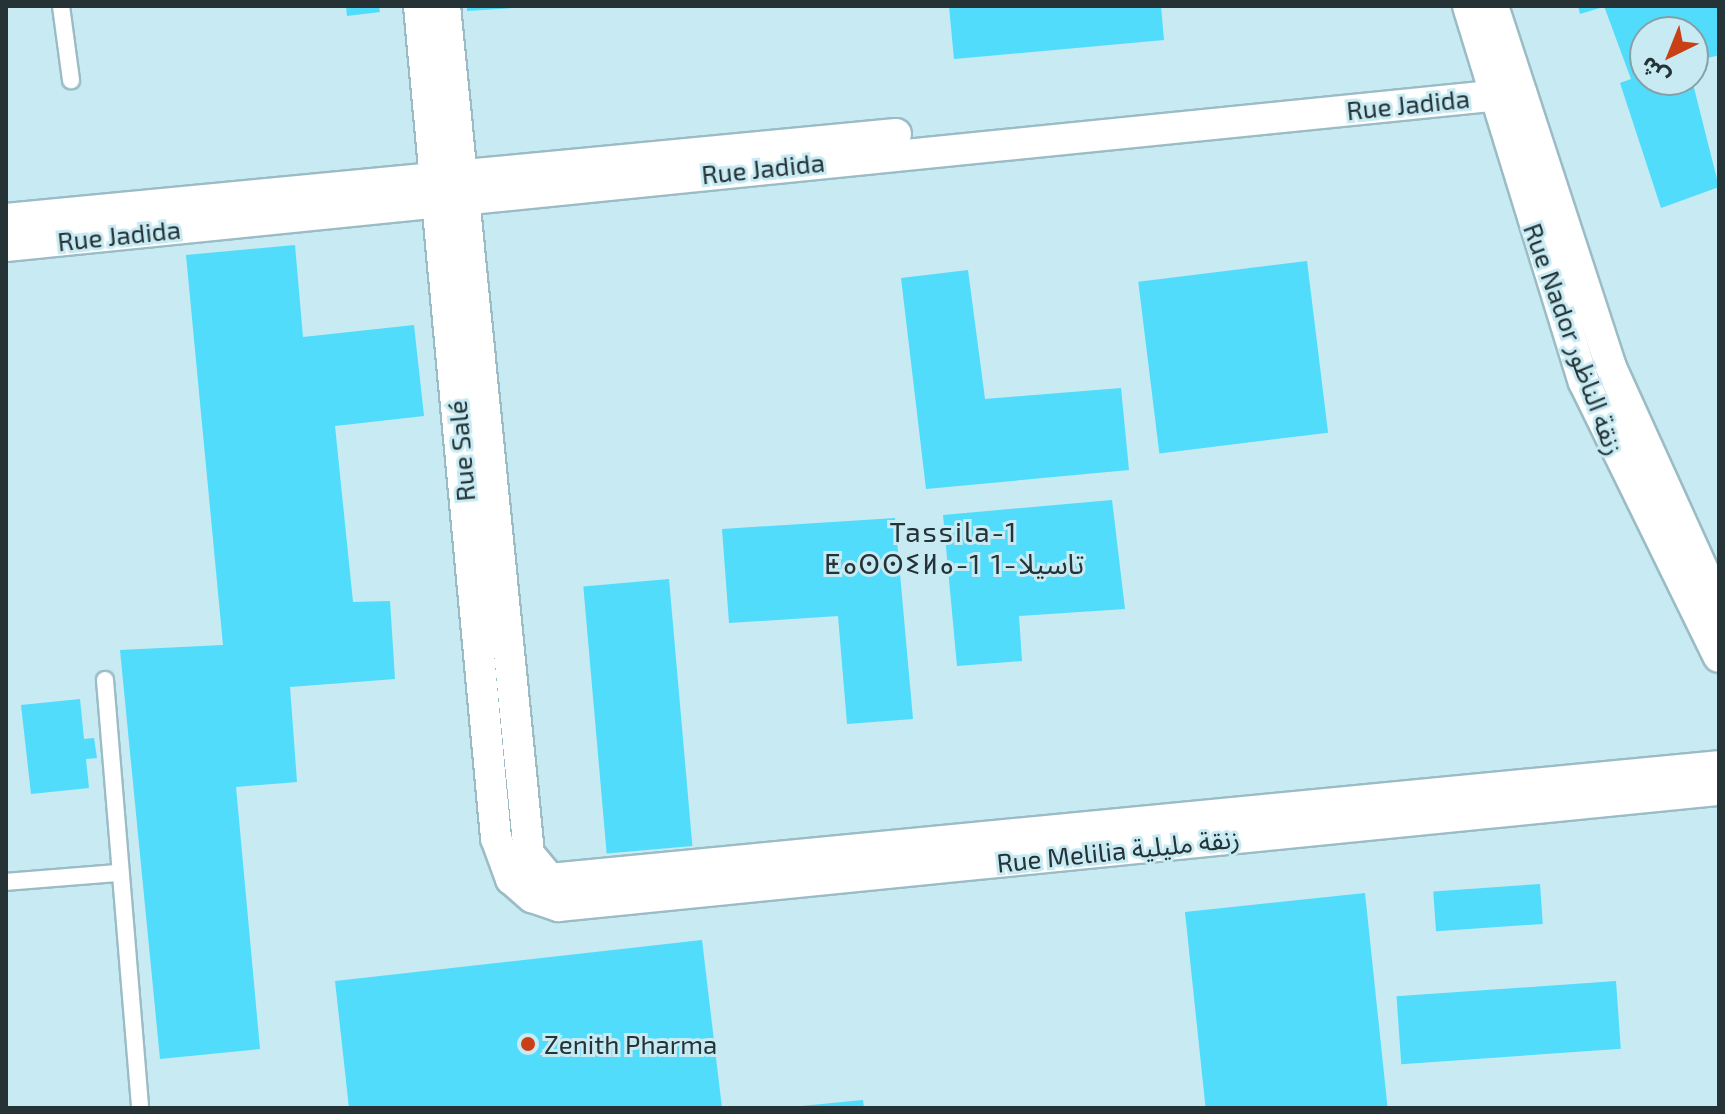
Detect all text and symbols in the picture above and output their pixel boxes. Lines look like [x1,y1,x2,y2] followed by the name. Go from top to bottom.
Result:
[1629,16,1709,96] north arrow
[1634,52,1674,92] text: ش
[1345,82,1471,126] street label: Rue Jadida
[700,146,826,190] street label: Rue Jadida
[56,213,182,257] street label: Rue Jadida
[1517,219,1631,459] street label: Rue Nador زنقة الناظور
[441,399,481,503] street label: Rue Salé
[836,514,1072,580] district label: Tassila-1 ⵟⴰⵙⵙⵉⵍⴰ-1 1-تاسيلا
[995,822,1241,878] street label: Rue Melilia زنقة مليلية
[544,1028,717,1060] place label: Zenith Pharma
[519,1035,537,1053] marker: Zenith Pharma

